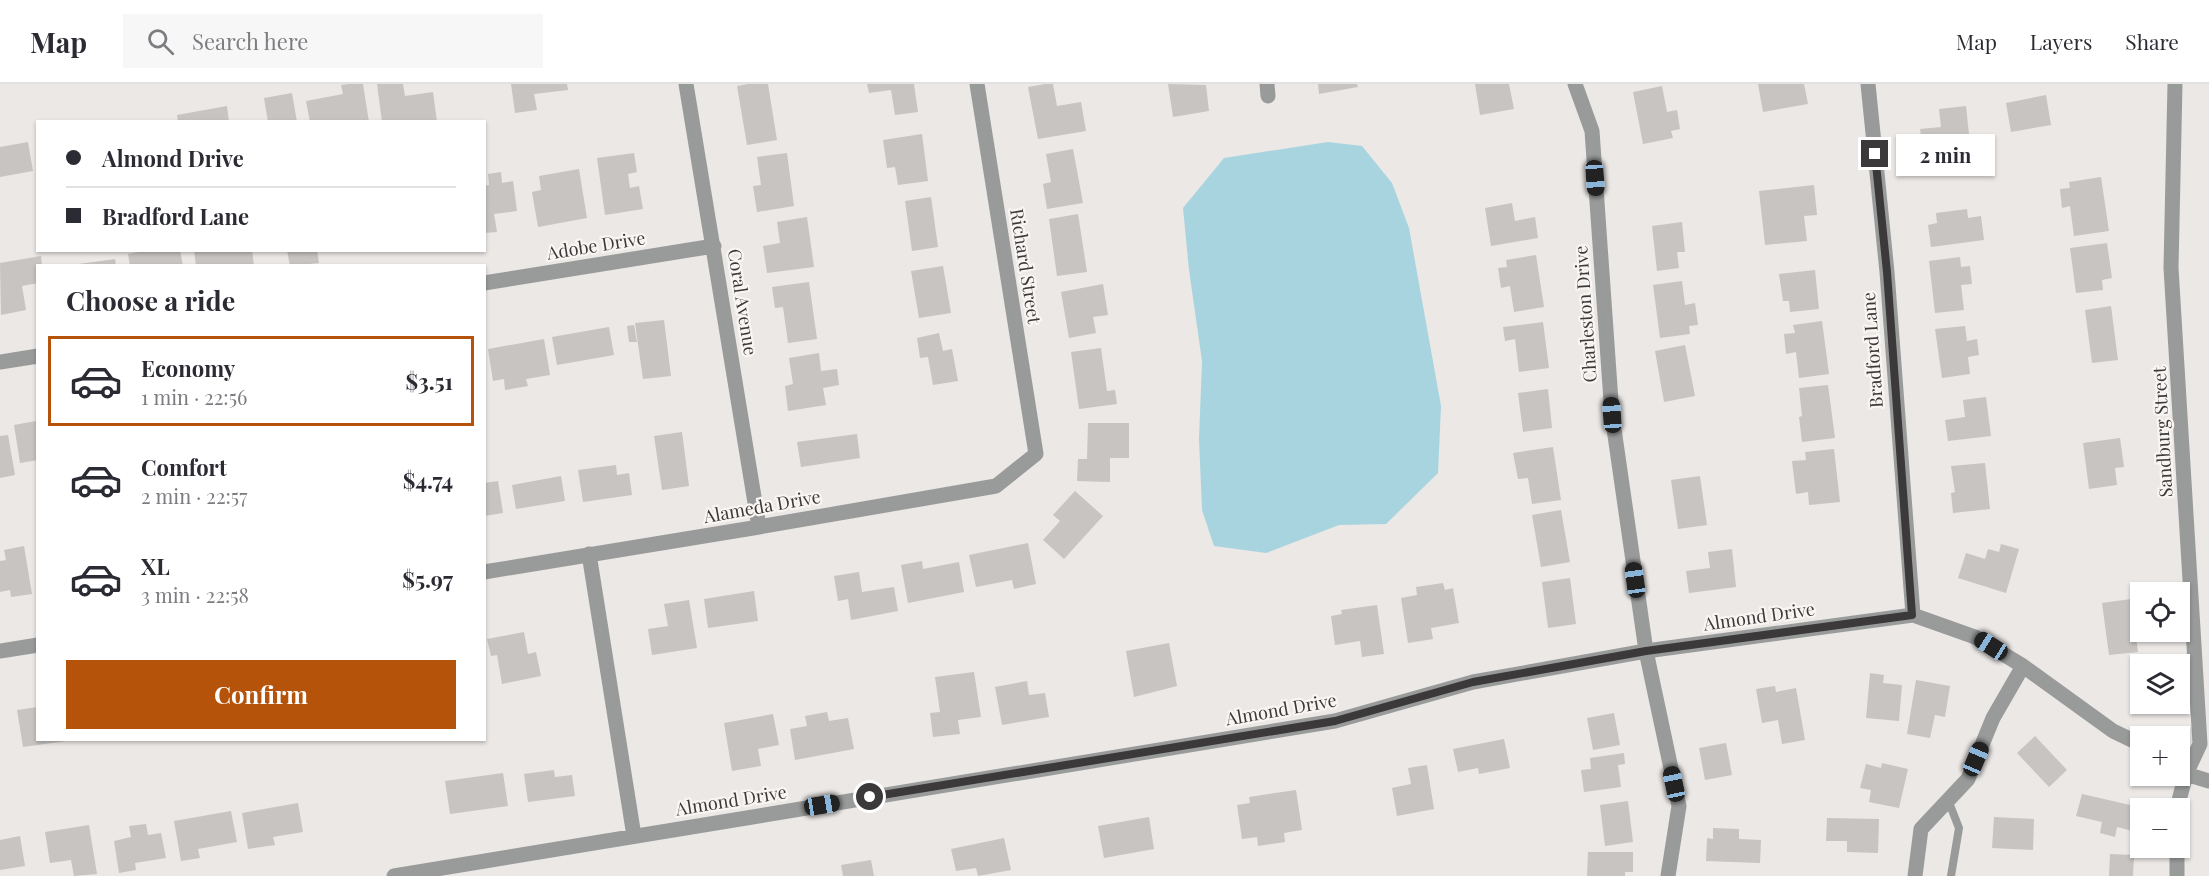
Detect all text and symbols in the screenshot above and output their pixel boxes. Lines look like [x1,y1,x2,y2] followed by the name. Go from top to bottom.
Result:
[123,14,543,68] search box
[30,23,87,60] text: Map
[144,25,177,58] icon: search
[192,26,308,56] text: Search here
[1956,27,1997,55] text: Map
[2030,27,2092,55] text: Layers
[2125,27,2179,55] text: Share
[1896,133,1995,175] callout: 2 min
[1861,140,1888,167] route end
[1920,141,1971,168] text: 2 min
[102,143,244,173] text: Almond Drive
[1585,159,1605,197] car
[102,201,249,231] text: Bradford Lane
[1005,207,1047,326] street label: Richard Street
[544,225,647,265] street label: Adobe Drive
[1568,245,1602,383] street label: Charleston Drive
[723,247,763,357] street label: Coral Avenue
[66,282,235,318] text: Choose a ride
[1856,291,1888,409] street label: Bradford Lane
[141,353,235,383] text: Economy
[69,354,123,408] icon: car
[2147,365,2177,498] street label: Sandburg Street
[406,366,453,396] text: $3.51
[141,383,247,410] text: 1 min · 22:56
[1602,396,1622,434] car
[141,452,227,482] text: Comfort
[69,453,123,507] icon: car
[403,465,453,495] text: $4.74
[141,482,247,509] text: 2 min · 22:57
[701,484,822,528] street label: Alameda Drive
[141,551,170,581] text: XL
[69,552,123,606] icon: car
[1624,561,1646,599] car
[402,564,453,594] text: $5.97
[141,581,249,608] text: 3 min · 22:58
[2130,582,2190,858] map controls
[2130,582,2190,642] button: locate
[1701,596,1816,636] street label: Almond Drive
[1971,629,2011,663] car
[2130,654,2190,714] button: layers
[66,660,456,729] button: Confirm
[1223,687,1338,731] street label: Almond Drive
[2130,726,2190,786] button: +
[1961,739,1991,779] car
[1661,765,1687,803] car
[673,779,788,821] street label: Almond Drive
[856,783,883,810] route start
[803,793,841,817] car
[2130,798,2190,858] button: −

